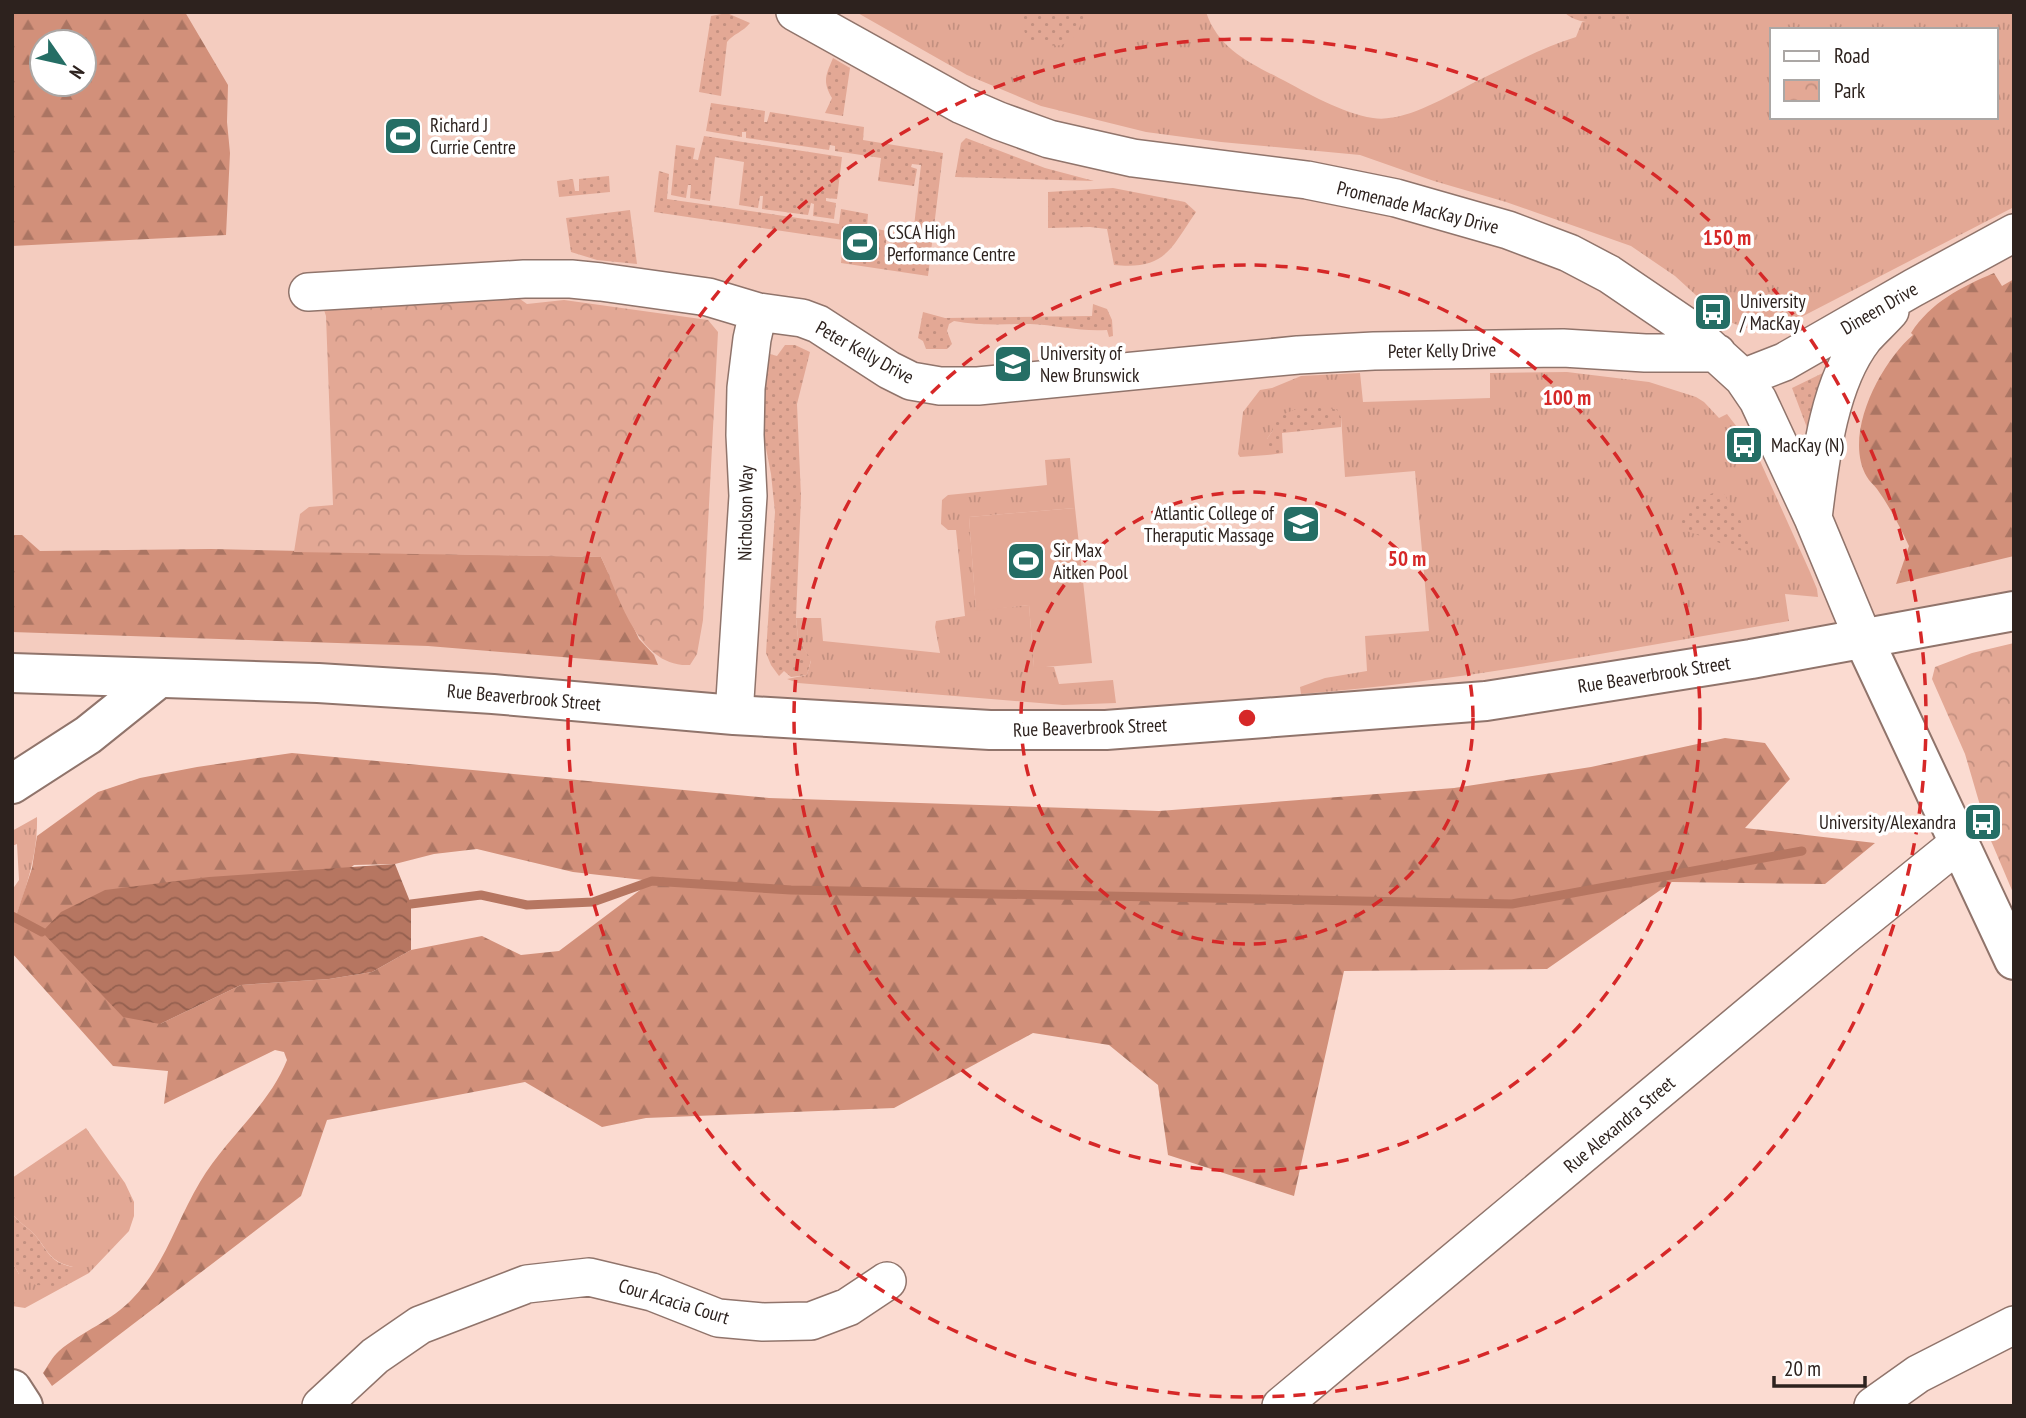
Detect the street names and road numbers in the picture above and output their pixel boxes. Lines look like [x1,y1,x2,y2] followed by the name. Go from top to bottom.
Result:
[1335,175,1502,239] street label: Promenade MacKay Drive
[1836,276,1922,340] street label: Dineen Drive
[812,315,918,389] street label: Peter Kelly Drive
[1388,337,1497,363] street label: Peter Kelly Drive
[732,464,758,561] street label: Nicholson Way
[1576,650,1733,698] street label: Rue Beaverbrook Street
[446,678,603,716] street label: Rue Beaverbrook Street
[1013,712,1168,742] street label: Rue Beaverbrook Street
[1559,1070,1680,1177] street label: Rue Alexandra Street
[616,1273,733,1329] street label: Cour Acacia Court

